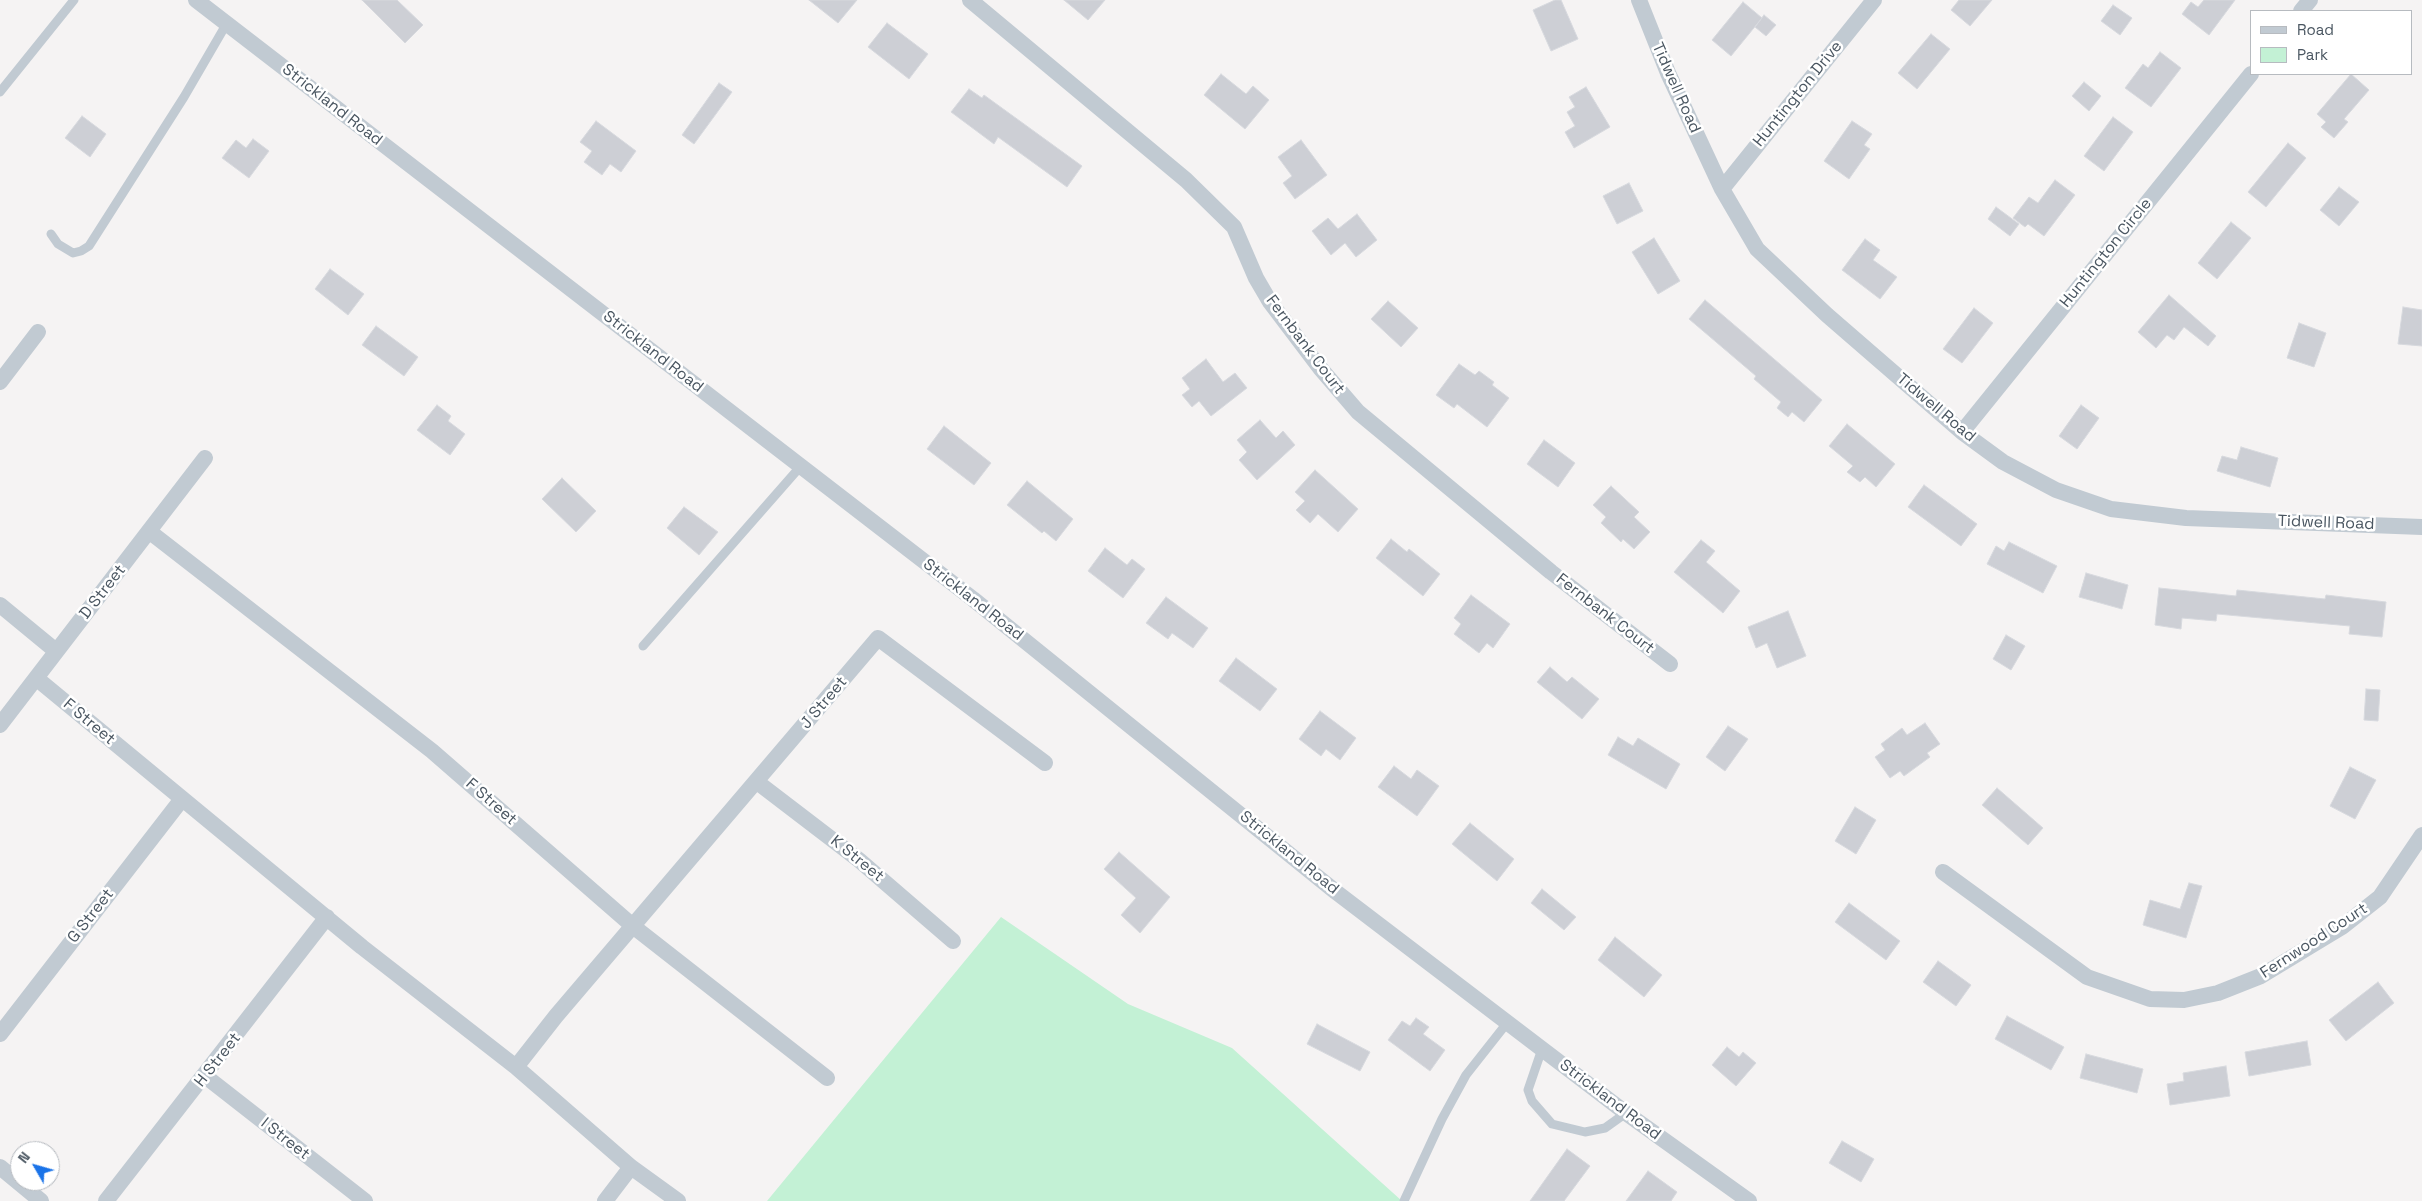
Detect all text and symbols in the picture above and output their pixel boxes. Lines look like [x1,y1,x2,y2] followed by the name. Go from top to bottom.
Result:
[2250,10,2412,75] legend
[2297,20,2334,39] text: Road
[1749,37,1847,151] street label: Huntington Drive
[1648,40,1704,136] street label: Tidwell Road
[2297,45,2328,64] text: Park
[278,60,386,150] street label: Strickland Road
[2056,194,2156,312] street label: Huntington Circle
[1261,292,1349,398] street label: Fernbank Court
[599,307,707,397] street label: Strickland Road
[1893,370,1979,446] street label: Tidwell Road
[2277,512,2375,534] street label: Tidwell Road
[919,555,1027,645] street label: Strickland Road
[76,561,130,623] street label: D Street
[1552,570,1658,658] street label: Fernbank Court
[797,673,851,733] street label: J Street
[59,695,119,749] street label: F Street
[461,775,521,829] street label: F Street
[1236,807,1342,899] street label: Strickland Road
[827,832,887,886] street label: K Street
[64,885,118,947] street label: G Street
[2257,899,2371,983] street label: Fernwood Court
[191,1029,245,1091] street label: H Street
[1556,1056,1664,1144] street label: Strickland Road
[257,1114,313,1164] street label: I Street
[10,1141,60,1191] north arrow
[14,1148,34,1167] text: N

